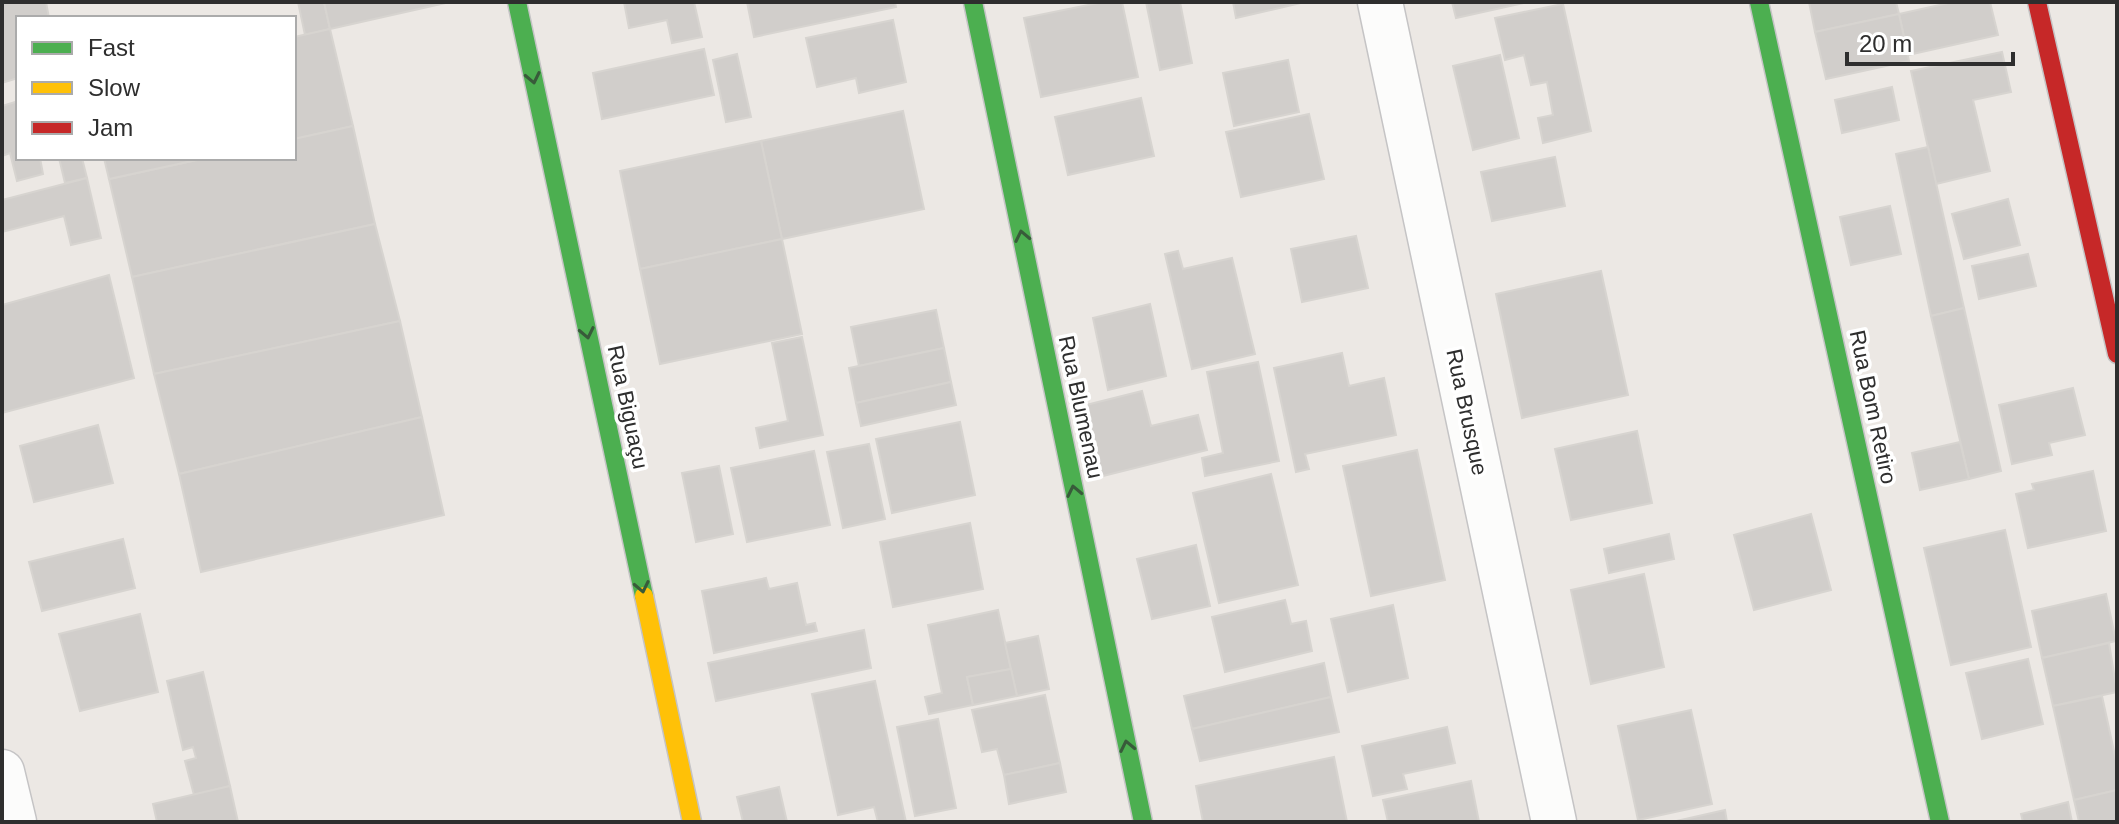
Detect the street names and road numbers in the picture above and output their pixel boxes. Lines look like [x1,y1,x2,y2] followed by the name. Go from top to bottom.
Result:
[1845,328,1901,486] street label: Rua Bom Retiro
[1054,333,1108,481] street label: Rua Blumenau
[603,343,653,471] street label: Rua Biguaçu
[1441,347,1493,477] street label: Rua Brusque

